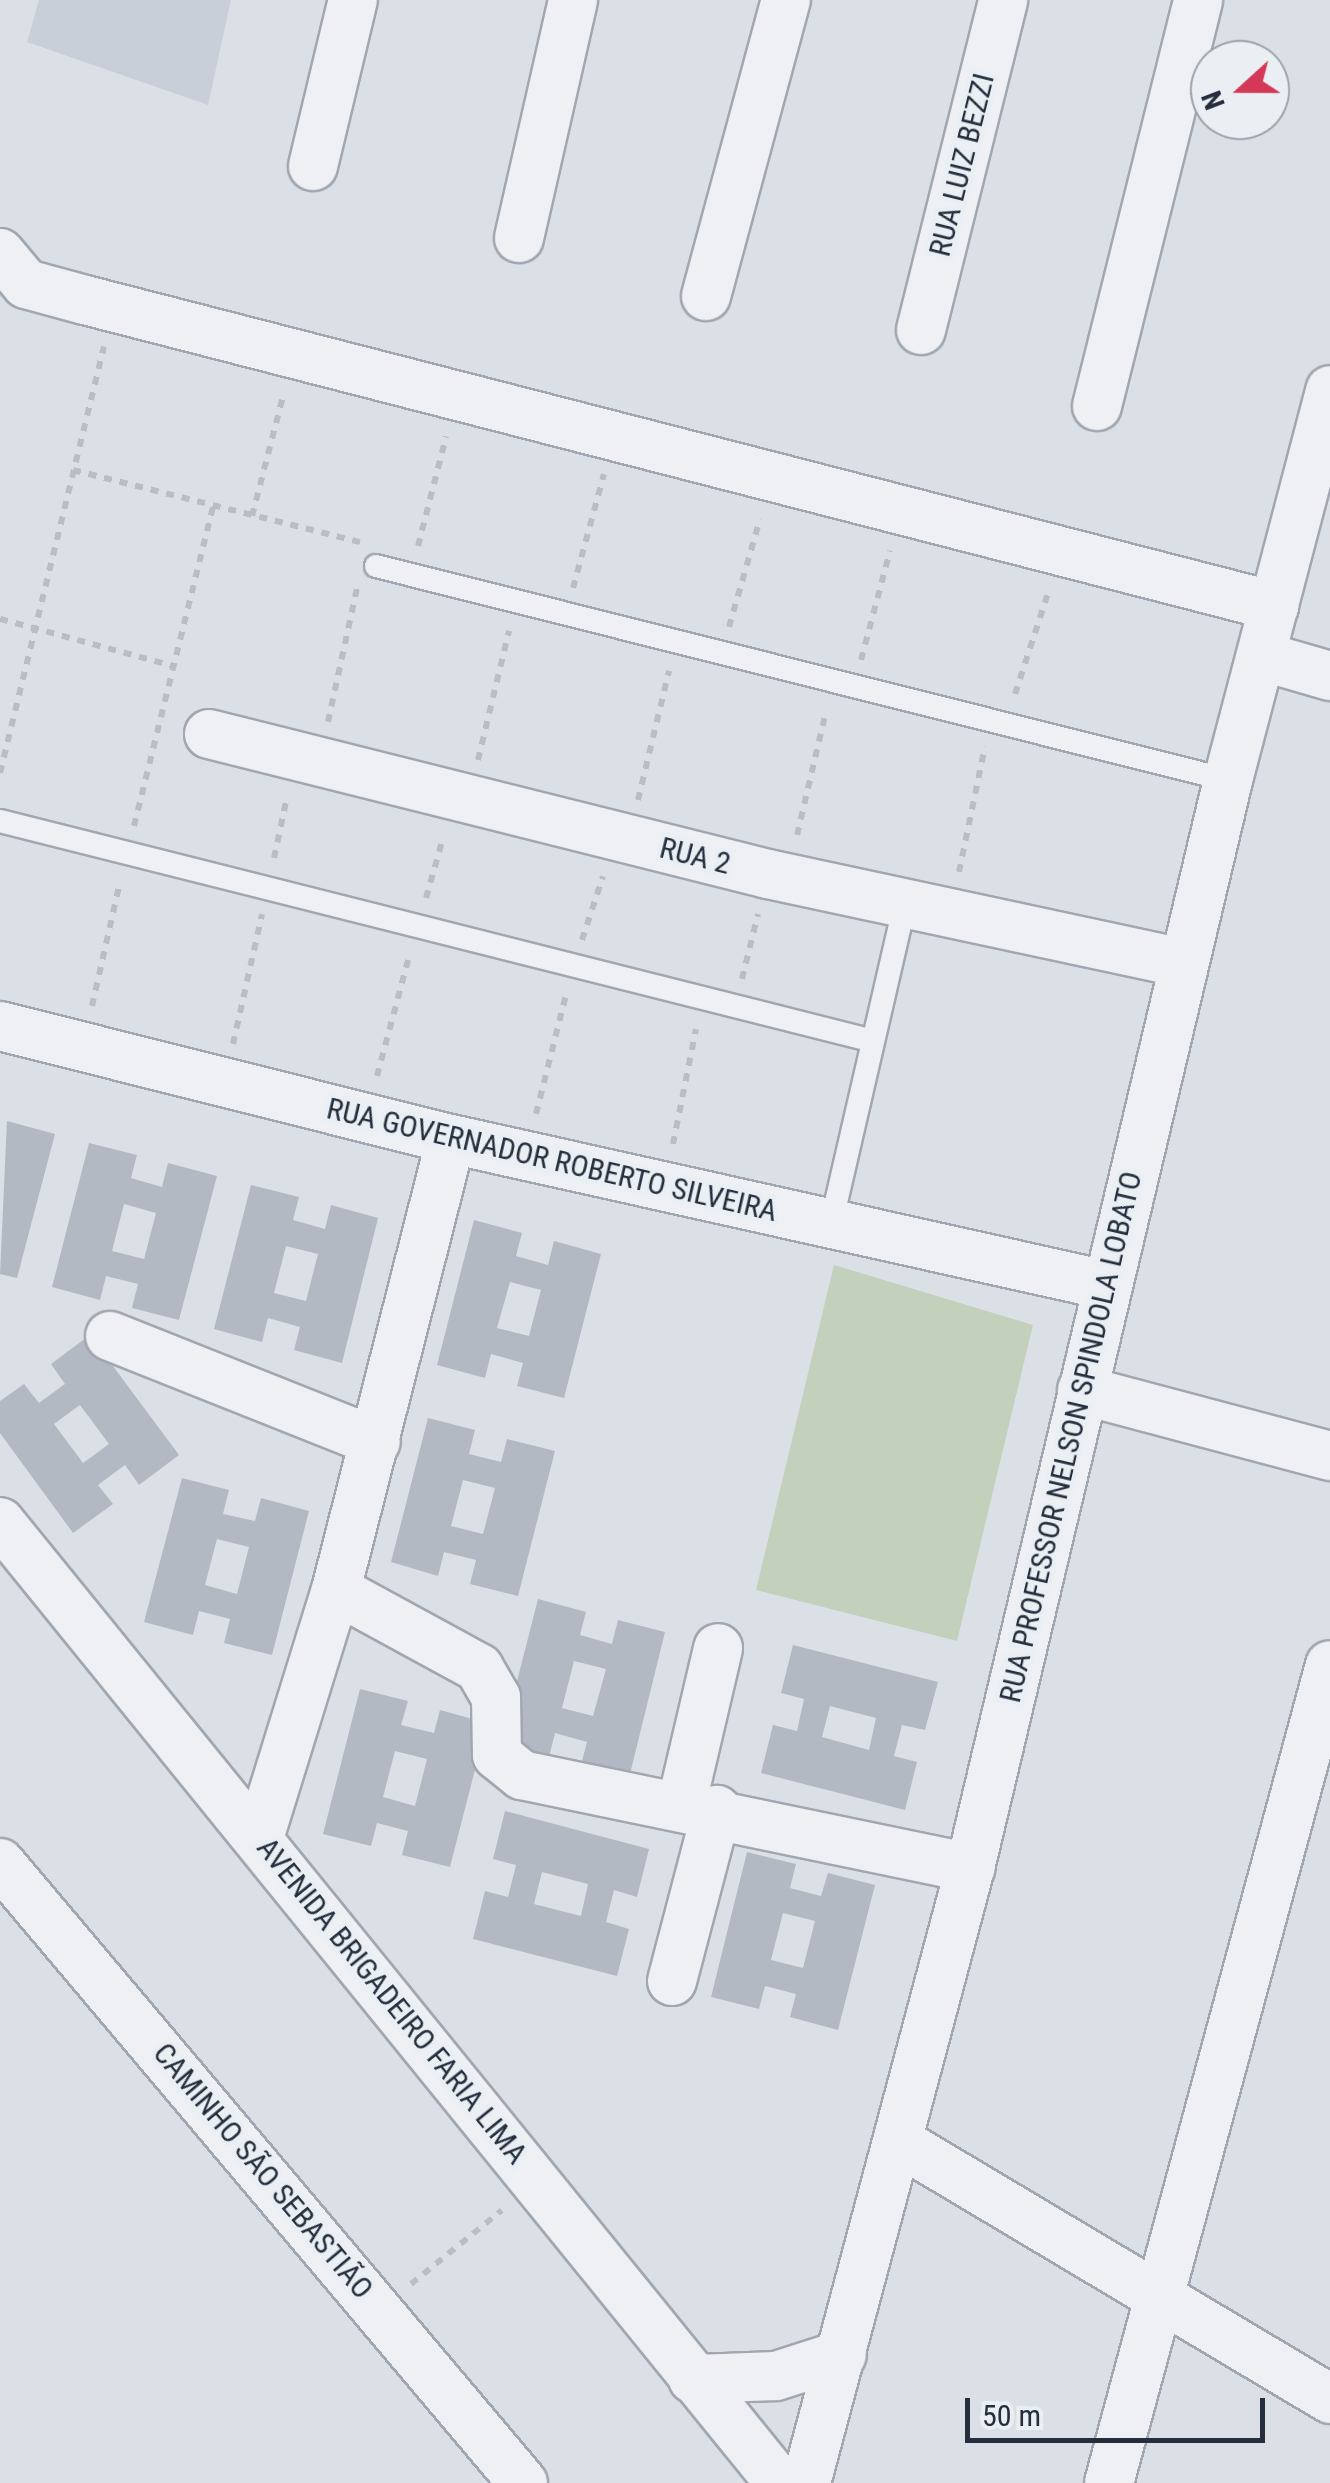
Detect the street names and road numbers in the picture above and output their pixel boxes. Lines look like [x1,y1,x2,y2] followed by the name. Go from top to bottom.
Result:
[922,70,1002,260] street label: RUA LUIZ BEZZI
[656,830,734,882] street label: RUA 2
[323,1091,781,1229] street label: RUA GOVERNADOR ROBERTO SILVEIRA
[992,1168,1150,1706] street label: RUA PROFESSOR NELSON SPINDOLA LOBATO
[249,1831,535,2171] street label: AVENIDA BRIGADEIRO FARIA LIMA
[146,2036,380,2306] street label: CAMINHO SÃO SEBASTIÃO

